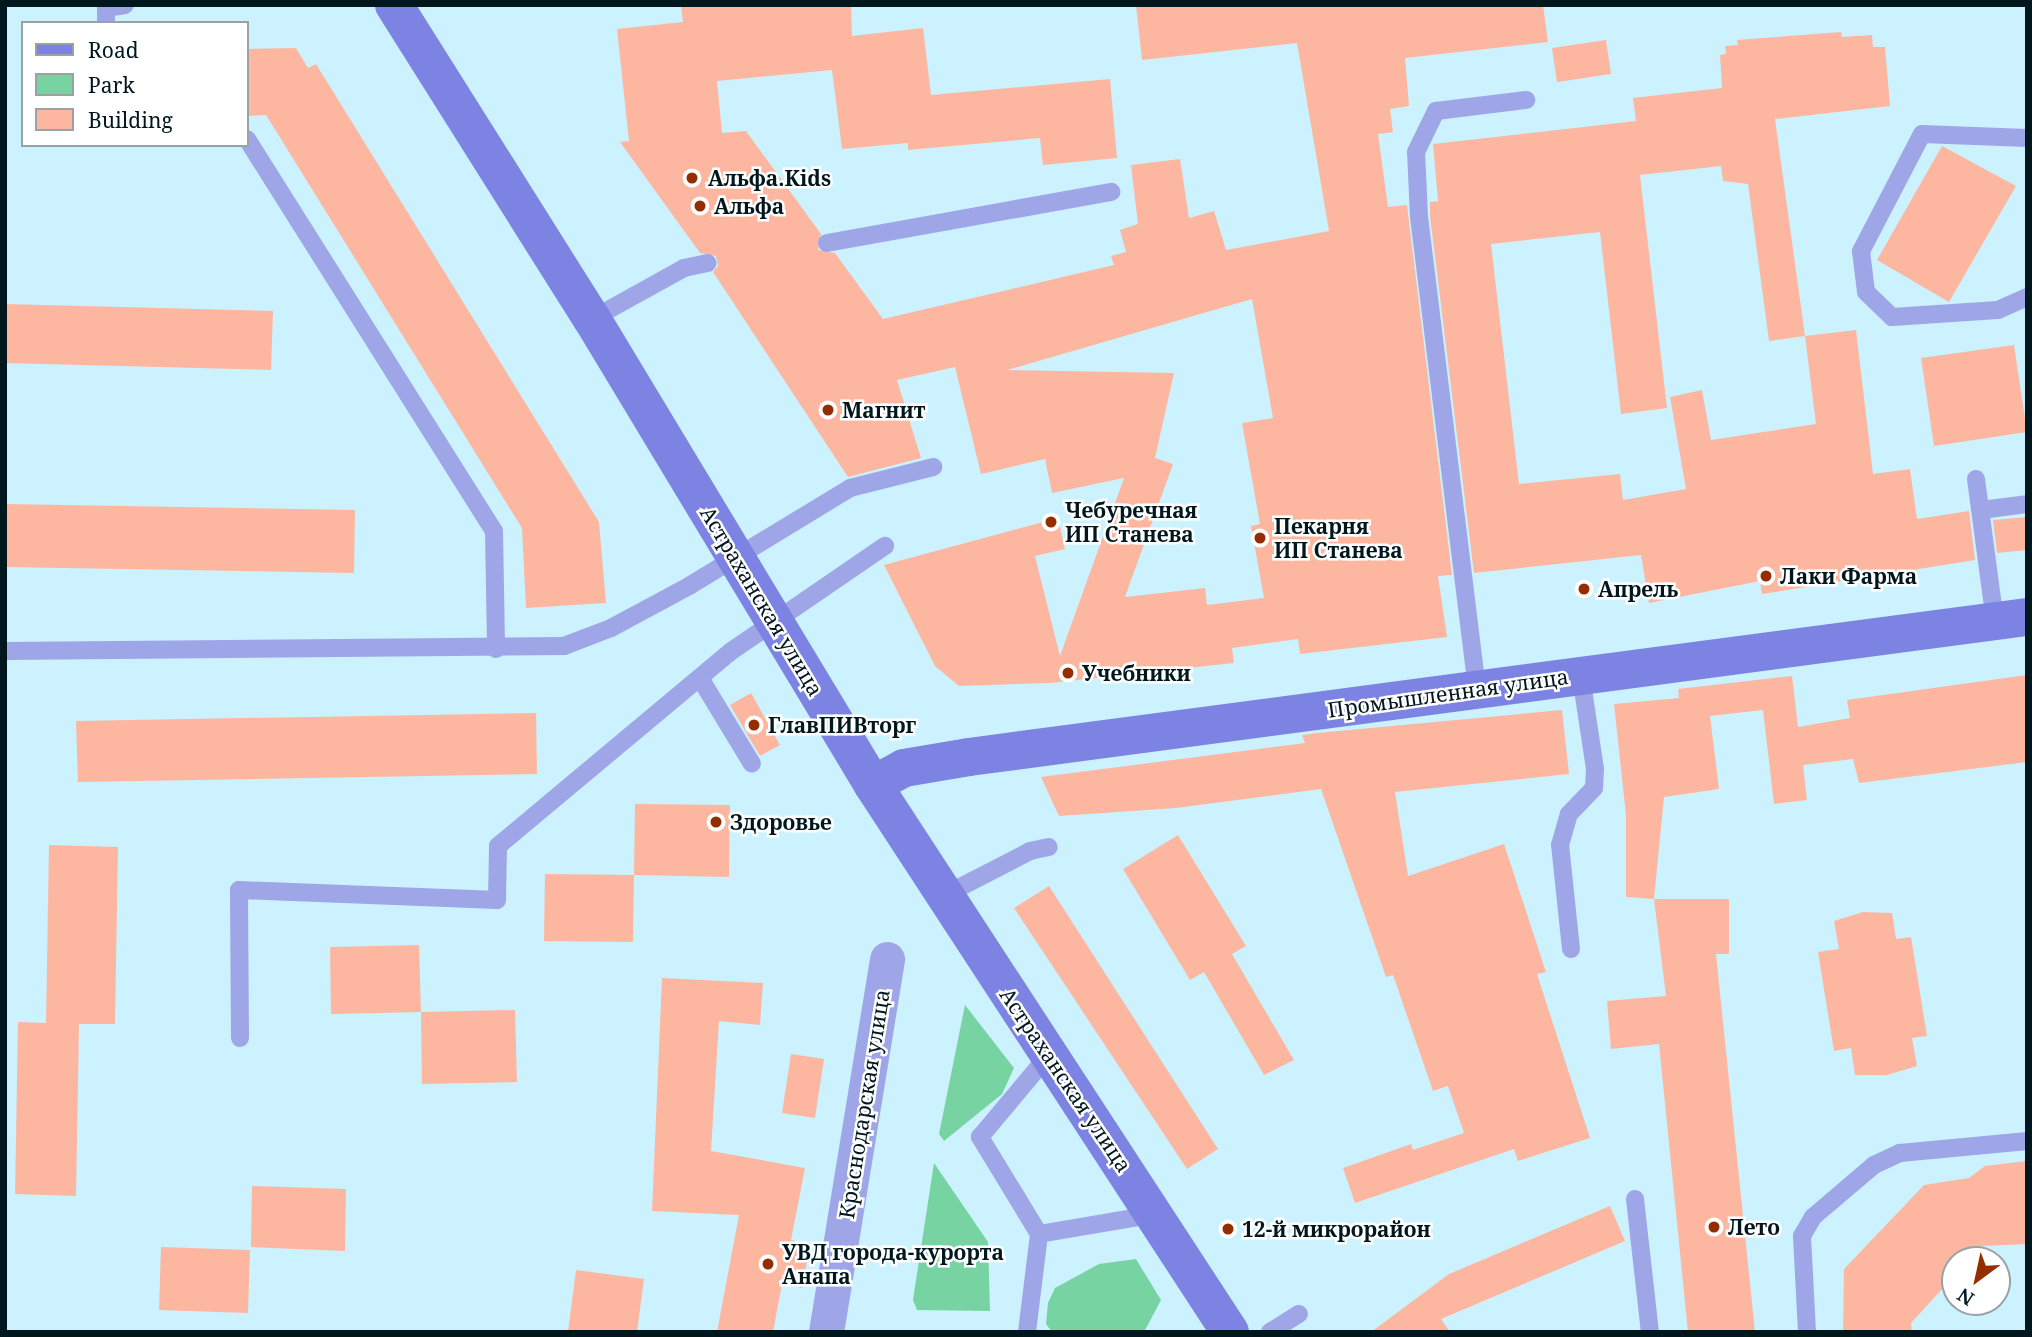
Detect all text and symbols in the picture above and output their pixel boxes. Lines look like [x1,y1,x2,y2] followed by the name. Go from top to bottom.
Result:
[21,21,248,147] legend
[88,36,139,64] text: Road
[88,71,135,99] text: Park
[88,106,173,134] text: Building
[708,165,831,191] place label: Альфа.Kids
[682,168,702,188] marker: Альфа.Kids
[714,193,784,219] place label: Альфа
[692,198,708,214] marker: Альфа
[842,397,925,423] place label: Магнит
[820,402,836,418] marker: Магнит
[1065,497,1197,547] place label: Чебуречная ИП Станева
[695,502,829,700] street label: Астраханская улица
[1274,513,1403,563] place label: Пекарня ИП Станева
[1043,514,1059,530] marker: Чебуречная ИП Станева
[1252,530,1268,546] marker: Пекарня ИП Станева
[1780,563,1917,589] place label: Лаки Фарма
[1758,568,1774,584] marker: Лаки Фарма
[1598,576,1678,602] place label: Апрель
[1576,581,1592,597] marker: Апрель
[1082,660,1191,686] place label: Учебники
[1326,664,1570,722] street label: Промышленная улица
[1060,665,1076,681] marker: Учебники
[768,712,916,738] place label: ГлавПИВторг
[746,717,762,733] marker: ГлавПИВторг
[730,809,832,835] place label: Здоровье
[708,814,724,830] marker: Здоровье
[995,983,1137,1177] street label: Астраханская улица
[833,987,895,1221] street label: Краснодарская улица
[1728,1214,1780,1240] place label: Лето
[1242,1216,1431,1242] place label: 12-й микрорайон
[1706,1219,1722,1235] marker: Лето
[1220,1221,1236,1237] marker: 12-й микрорайон
[782,1239,1004,1289] place label: УВД города-курорта Анапа
[1941,1246,2011,1316] north arrow
[760,1256,776,1272] marker: УВД города-курорта Анапа
[1952,1282,1979,1312] text: N

